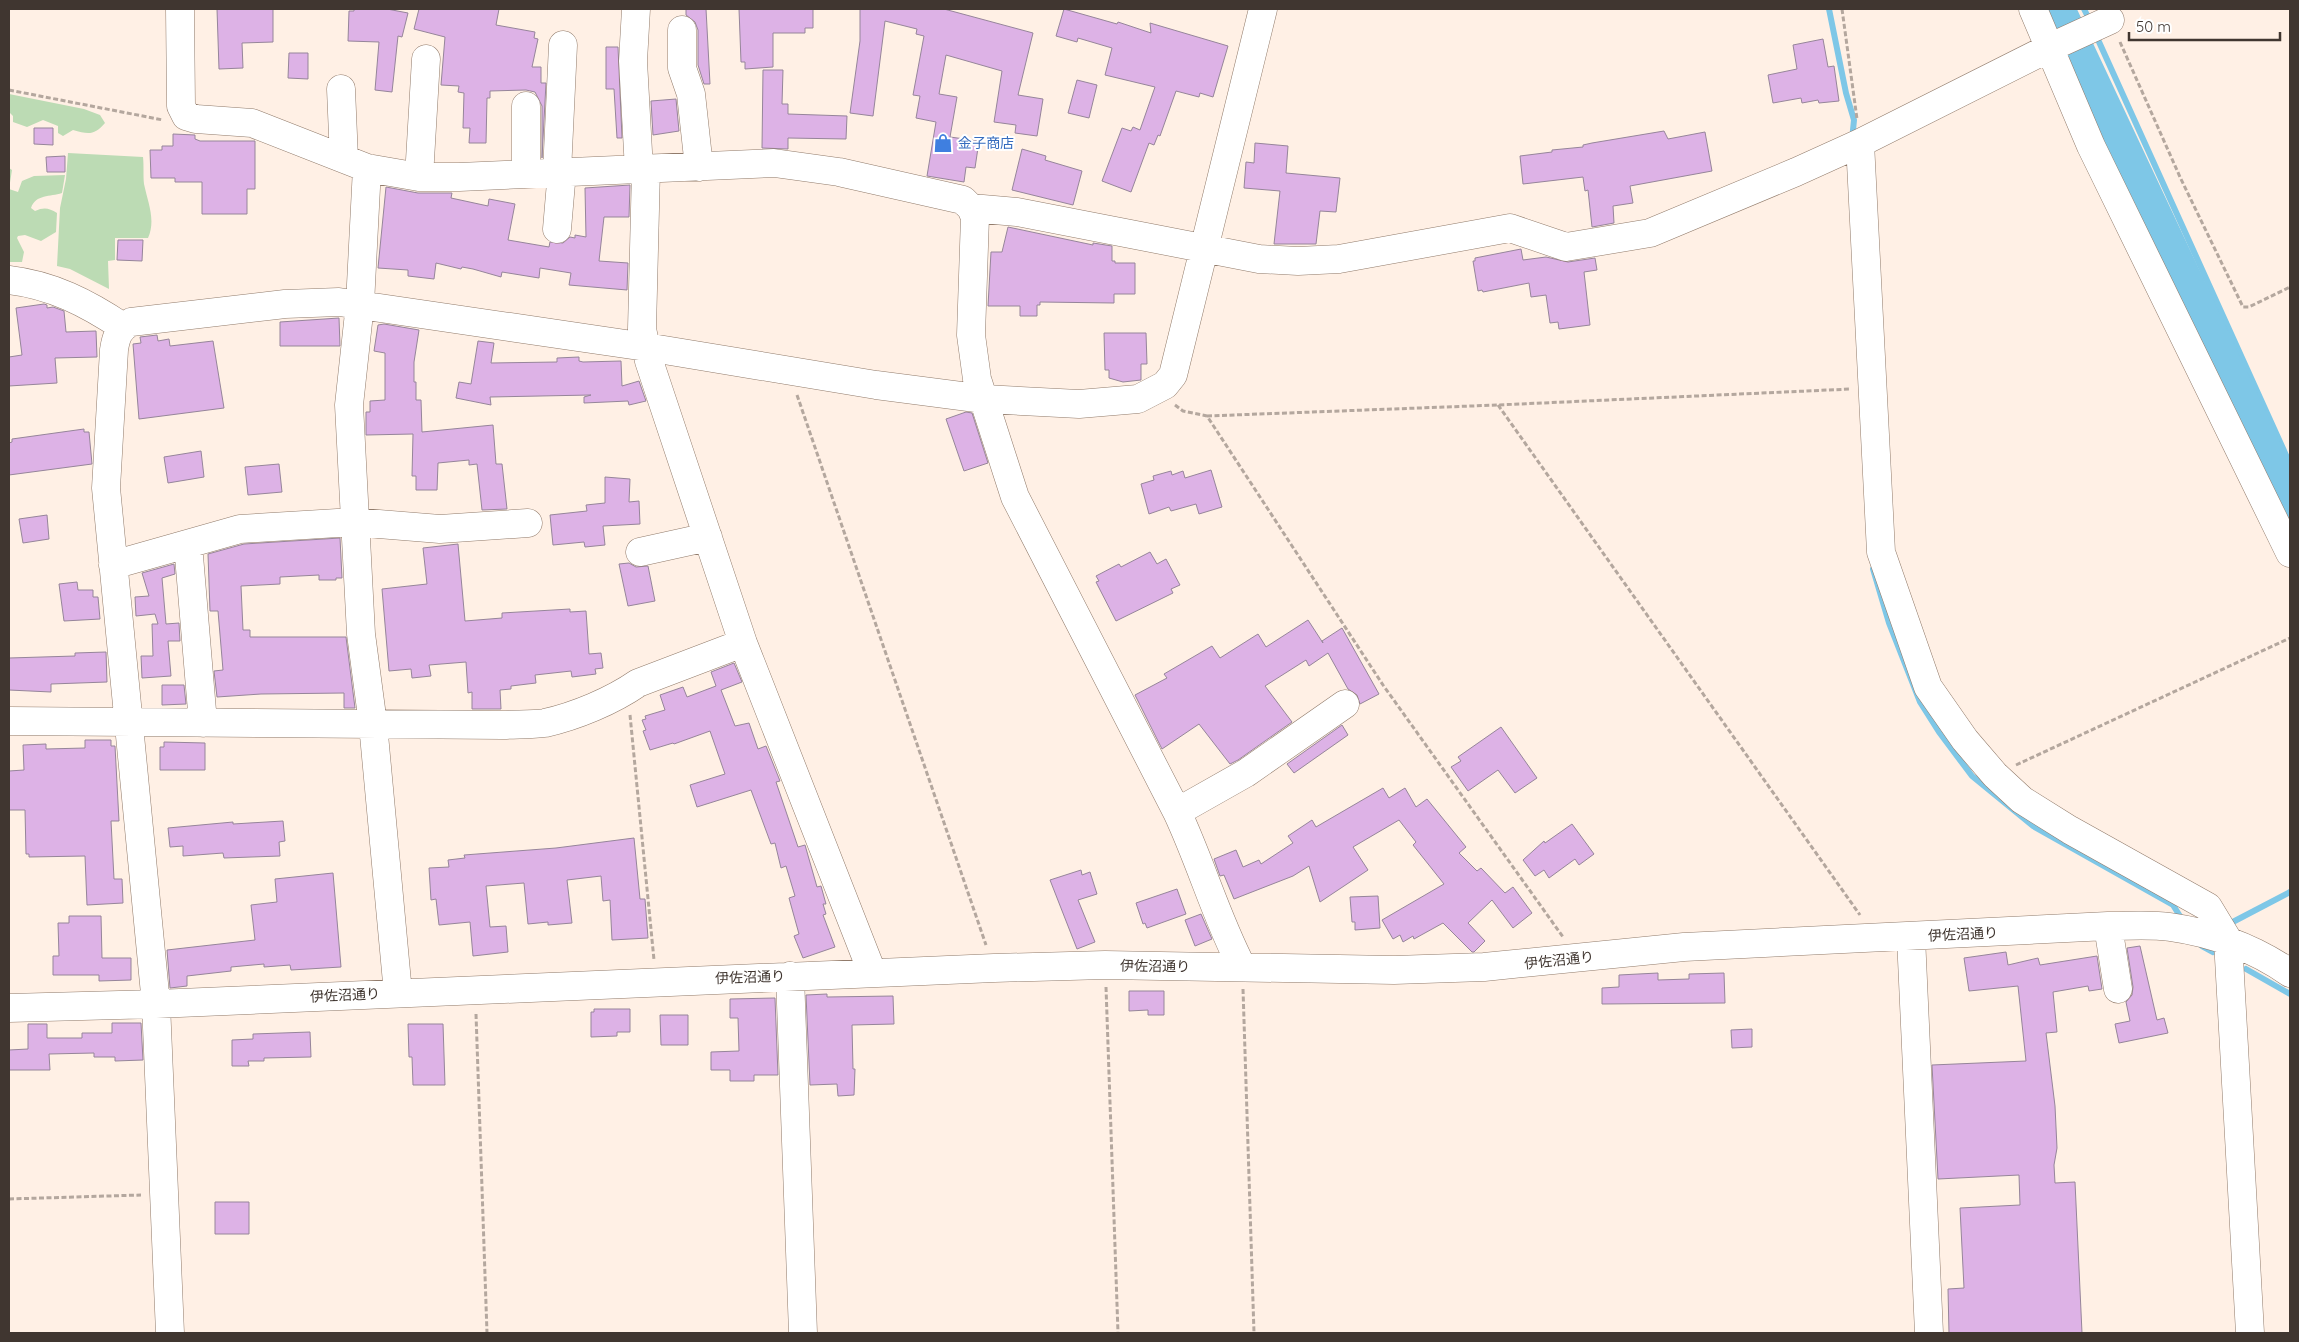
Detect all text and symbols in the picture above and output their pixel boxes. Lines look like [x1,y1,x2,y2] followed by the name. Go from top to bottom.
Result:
[2129,10,2280,42] scale bar
[2136,17,2171,36] text: 50 m
[932,132,954,154] shop icon: 金子商店
[958,134,1014,152] place label: 金子商店
[1928,923,1998,945] street label: 伊佐沼通り
[1523,947,1595,973] street label: 伊佐沼通り
[1120,956,1190,976] street label: 伊佐沼通り
[715,967,785,987] street label: 伊佐沼通り
[310,984,380,1006] street label: 伊佐沼通り

